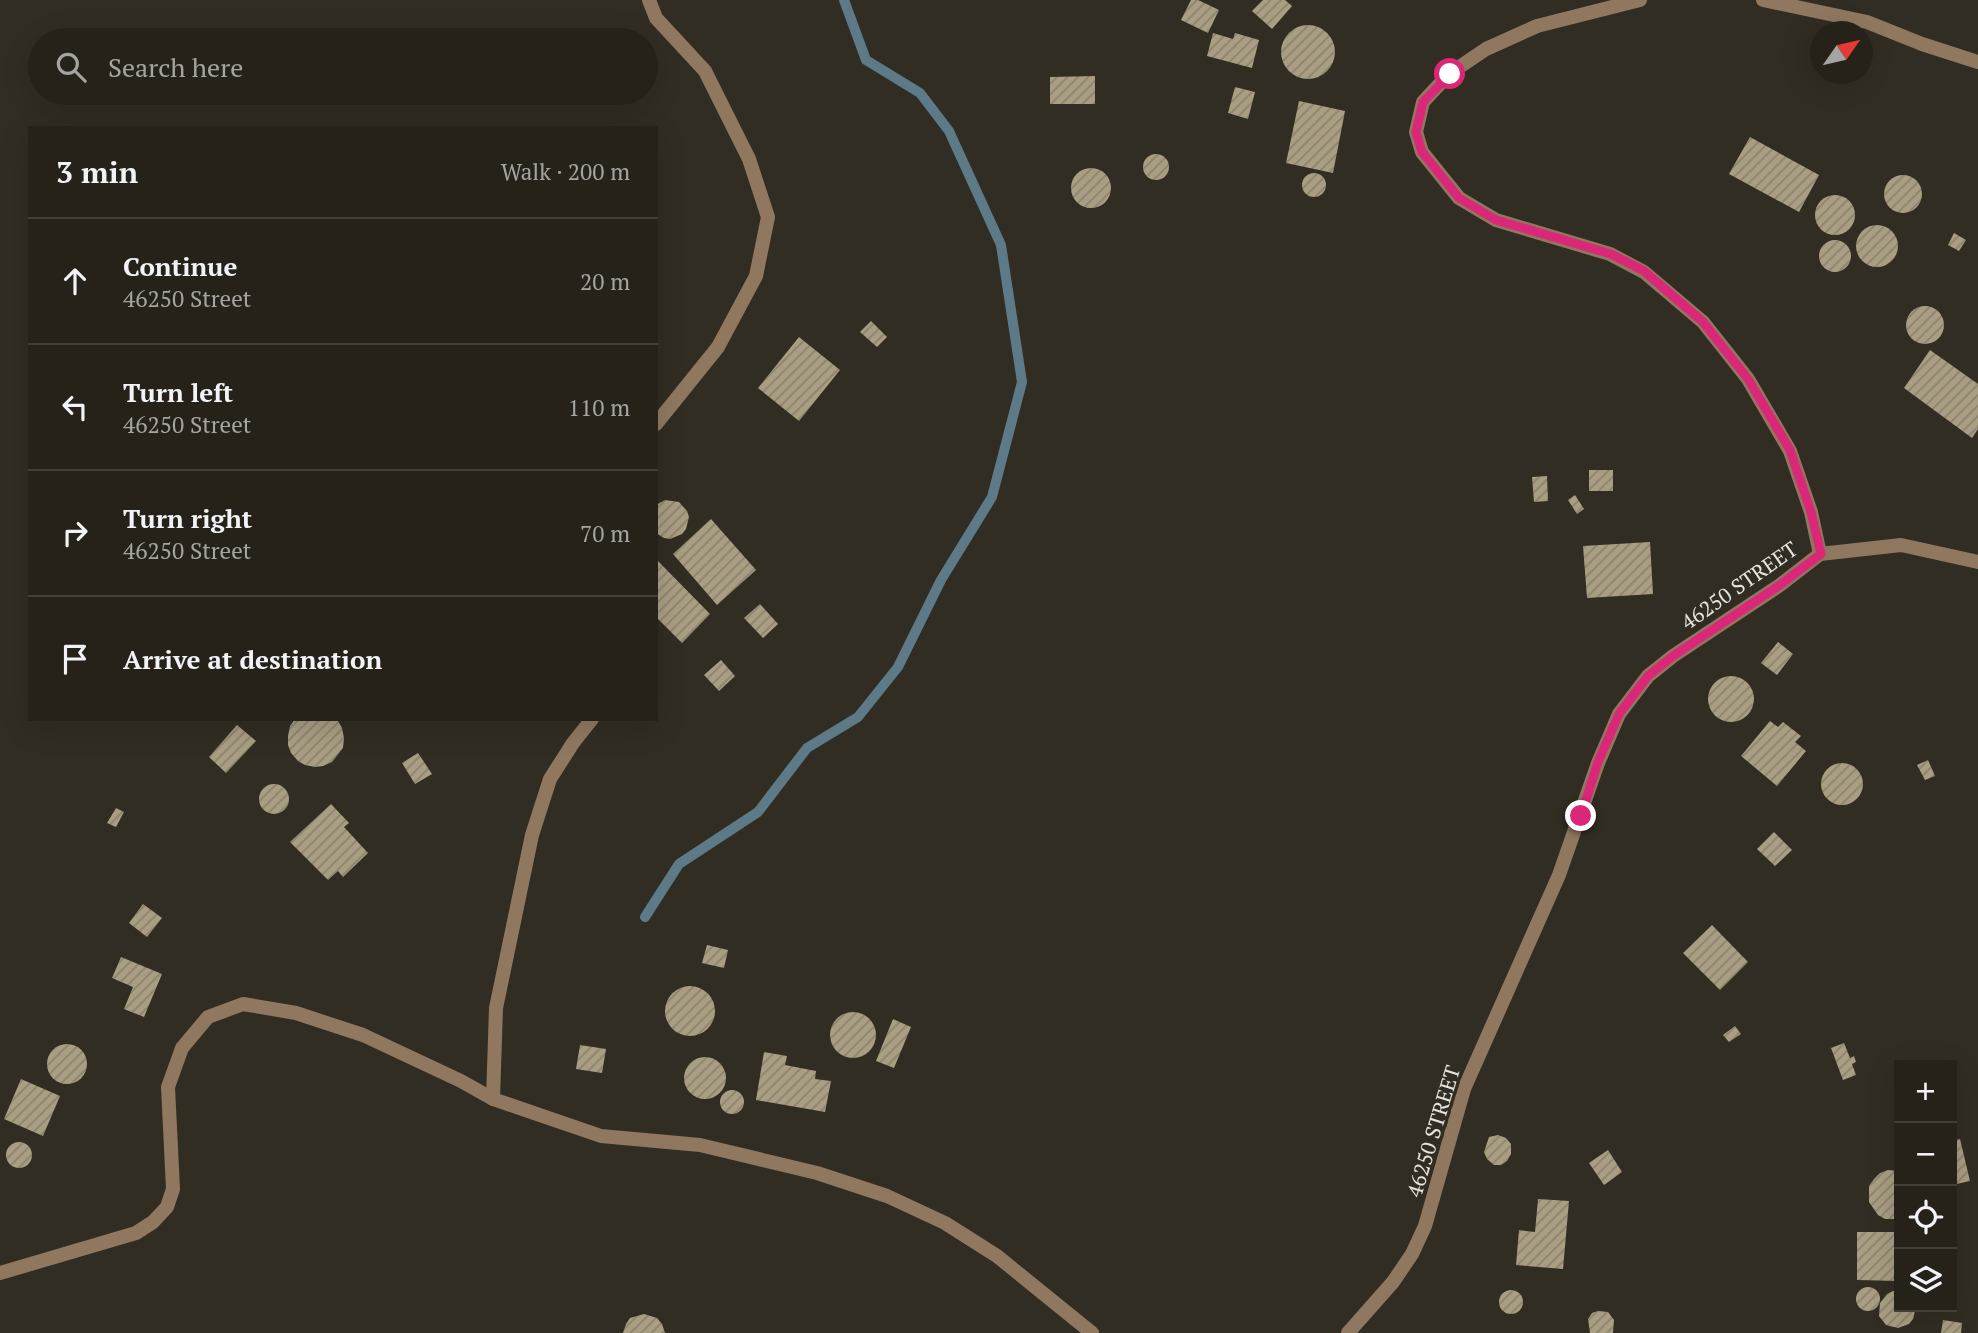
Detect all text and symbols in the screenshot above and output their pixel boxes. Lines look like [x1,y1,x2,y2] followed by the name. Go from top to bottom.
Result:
[1810,21,1873,84] north arrow
[28,28,658,105] search box
[52,48,90,86] icon: search
[108,50,243,84] text: Search here
[1434,58,1465,89] route start
[56,152,138,192] text: 3 min
[501,156,630,187] text: Walk · 200 m
[123,249,237,283] text: Continue
[56,262,94,300] icon: ahead
[580,266,630,297] text: 20 m
[123,283,251,314] text: 46250 Street
[123,375,233,409] text: Turn left
[56,388,94,426] icon: left
[568,392,630,423] text: 110 m
[123,409,251,440] text: 46250 Street
[123,501,252,535] text: Turn right
[56,514,94,552] icon: right
[580,518,630,549] text: 70 m
[1675,534,1803,636] street label: 46250 STREET
[123,535,251,566] text: 46250 Street
[56,640,94,678] icon: arrive
[123,642,382,676] text: Arrive at destination
[1565,800,1596,831] route end
[1894,1060,1957,1312] map controls
[1894,1060,1957,1123] button: +
[1400,1062,1466,1200] street label: 46250 STREET
[1894,1123,1957,1186] button: −
[1894,1186,1957,1249] button: locate
[1894,1249,1957,1312] button: layers

